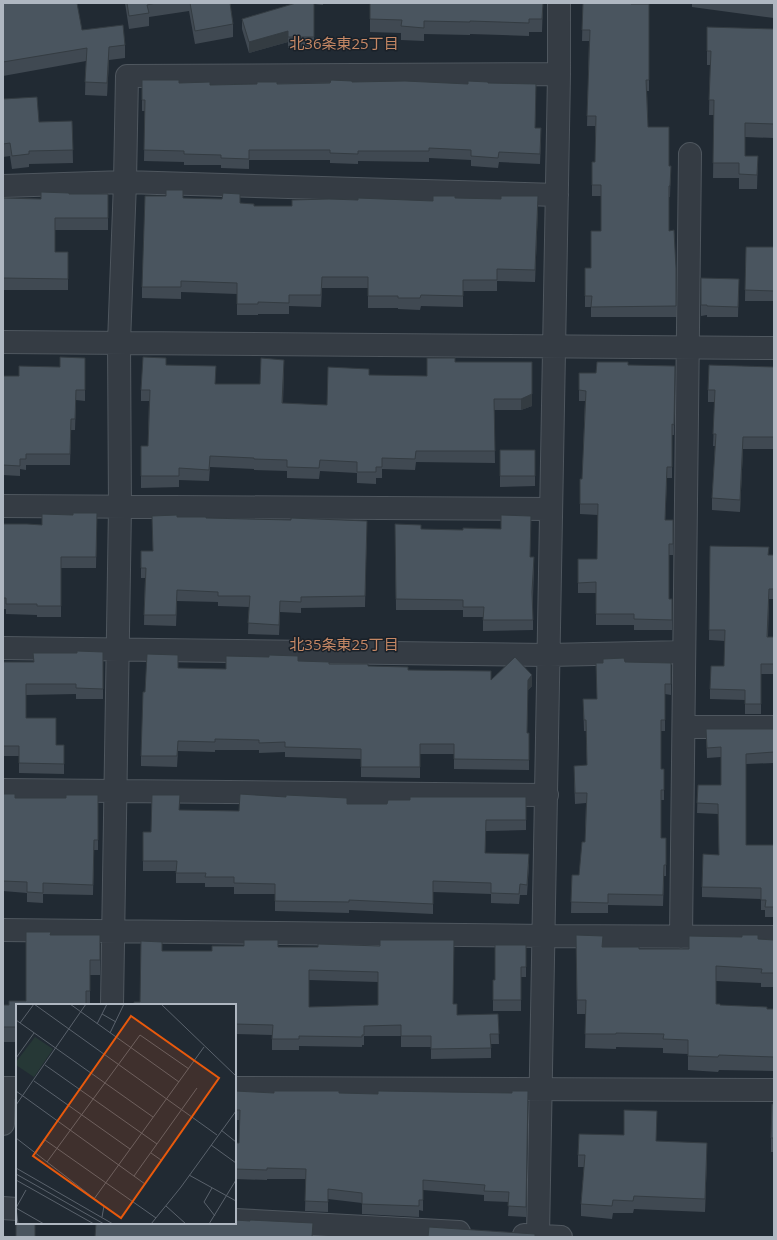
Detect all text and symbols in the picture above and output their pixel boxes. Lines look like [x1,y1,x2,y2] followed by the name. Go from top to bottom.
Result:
[289,33,399,53] district label: 北36条東25丁目
[289,634,399,654] district label: 北35条東25丁目
[16,1004,236,1224] inset map

